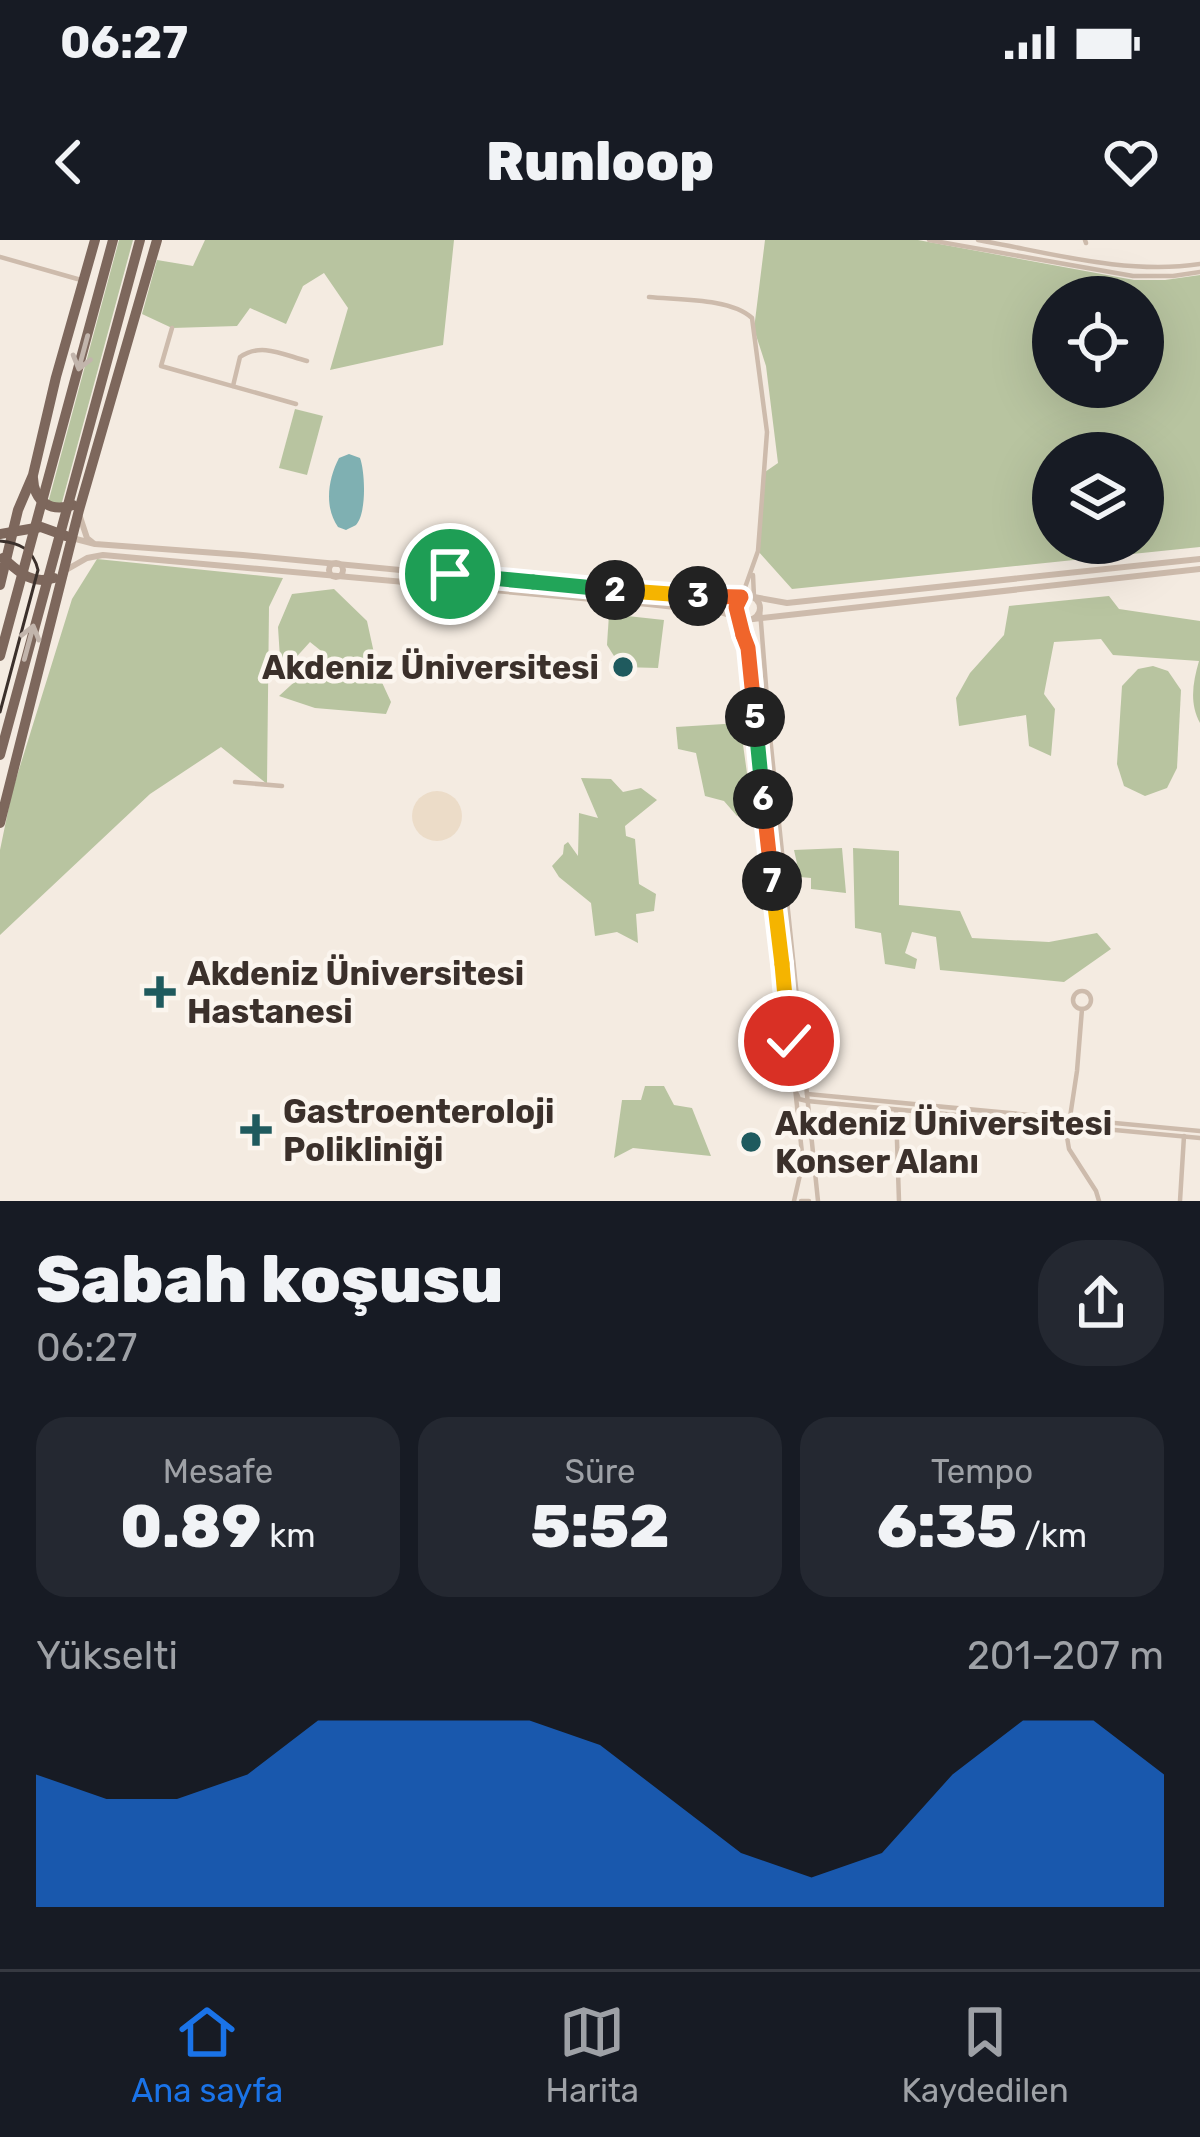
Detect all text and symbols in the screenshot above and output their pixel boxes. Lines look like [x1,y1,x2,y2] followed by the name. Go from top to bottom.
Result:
[60,16,188,69] text: 06:27
[36,129,102,195] icon: back
[1098,129,1164,195] icon: heart
[486,130,714,194] text: Runloop
[1032,276,1164,564] map controls
[1032,276,1164,408] button: locate
[70,333,92,371] one-way arrow
[1032,432,1164,564] button: layers
[399,523,501,625] pin
[417,541,483,607] icon: arrive
[585,560,645,620] pin: 2
[668,566,728,626] pin: 3
[604,570,626,609] text: 2
[687,576,709,615] text: 3
[20,623,42,661] one-way arrow
[262,648,599,687] place label: Akdeniz Üniversitesi
[610,654,636,680] marker: Akdeniz Üniversitesi
[725,687,785,747] pin: 5
[744,697,766,736] text: 5
[733,769,793,829] pin: 6
[752,779,774,818] text: 6
[742,851,802,911] pin: 7
[763,861,781,900] text: 7
[187,954,524,1031] place label: Akdeniz Üniversitesi Hastanesi
[144,976,176,1008] marker: Akdeniz Üniversitesi Hastanesi
[738,990,840,1092] pin
[756,1008,822,1074] icon: check
[283,1092,555,1169] place label: Gastroenteroloji Polikliniği
[775,1104,1112,1181] place label: Akdeniz Üniversitesi Konser Alanı
[240,1114,272,1146] marker: Gastroenteroloji Polikliniği
[738,1129,764,1155] marker: Akdeniz Üniversitesi Konser Alanı
[36,1240,503,1319] text: Sabah koşusu
[1038,1240,1164,1366] button: share
[36,1325,137,1371] text: 06:27
[163,1452,273,1491] text: Mesafe
[564,1452,636,1491] text: Süre
[931,1452,1033,1491] text: Tempo
[120,1491,261,1562] text: 0.89
[530,1491,670,1562] text: 5:52
[877,1491,1017,1562] text: 6:35
[261,1516,316,1555] text: km
[1017,1516,1087,1555] text: /km
[36,1633,178,1679] text: Yükselti
[967,1633,1164,1679] text: 201–207 m
[131,1999,283,2110] tab: Ana sayfa
[546,1999,639,2110] tab: Harita
[901,1999,1069,2110] tab: Kaydedilen

